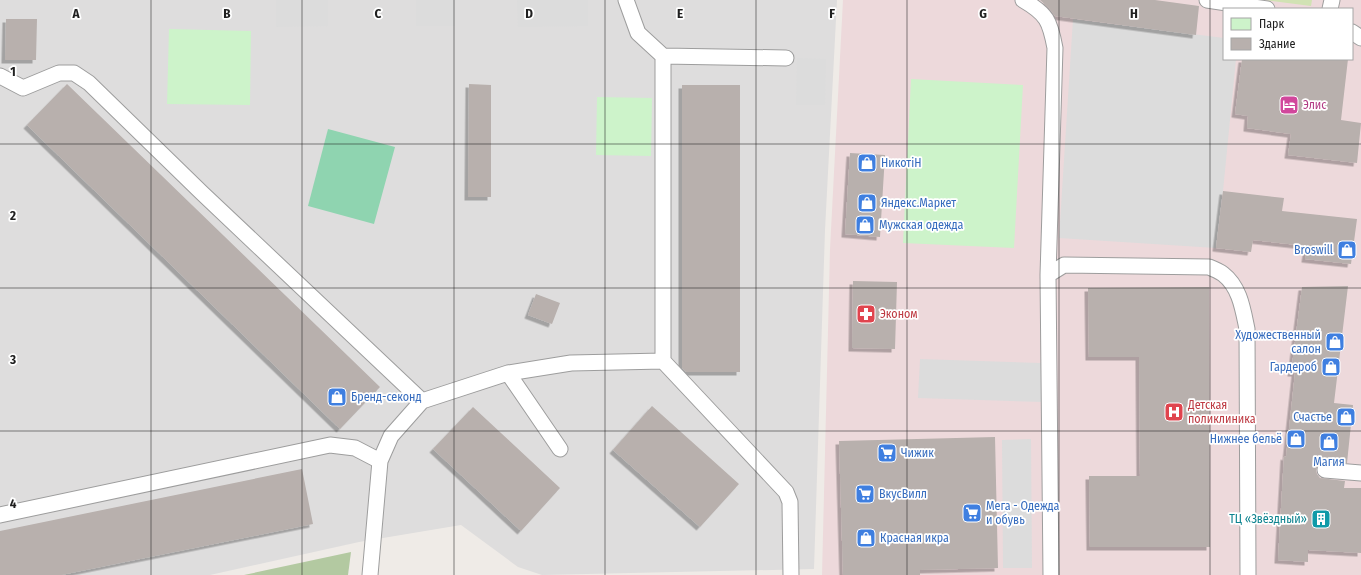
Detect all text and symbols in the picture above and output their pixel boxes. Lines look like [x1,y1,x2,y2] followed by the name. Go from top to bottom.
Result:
[71,6,80,21] text: A
[223,6,231,21] text: B
[375,6,382,21] text: C
[525,6,533,21] text: D
[677,6,683,21] text: E
[829,6,835,21] text: F
[979,6,987,21] text: G
[1130,6,1138,21] text: H
[1223,8,1353,60] legend
[1259,17,1285,31] text: Парк
[1259,37,1295,51] text: Здание
[10,64,16,79] text: 1
[1278,94,1300,116] hotel icon: Элис
[1303,98,1326,112] place label: Элис
[856,152,878,174] shop icon: НикотiН
[881,156,921,170] place label: НикотiН
[856,192,878,214] shop icon: Яндекс.Маркет
[881,196,956,210] place label: Яндекс.Маркет
[9,208,16,223] text: 2
[854,214,876,236] shop icon: Мужская одежда
[879,218,963,232] place label: Мужская одежда
[1336,239,1358,261] shop icon: Broswill
[1294,243,1333,257] place label: Broswill
[855,303,877,325] pharmacy icon: Эконом
[880,307,918,321] place label: Эконом
[1235,328,1321,356] place label: Художественный салон
[1324,331,1346,353] shop icon: Художественный салон
[9,352,16,367] text: 3
[1320,356,1342,378] shop icon: Гардероб
[1270,360,1317,374] place label: Гардероб
[326,386,348,408] shop icon: Бренд-секонд
[351,390,422,404] place label: Бренд-секонд
[1187,398,1256,426] place label: Детская поликлиника
[1163,401,1185,423] hospital icon: Детская поликлиника
[1335,406,1357,428] shop icon: Счастье
[1293,410,1332,424] place label: Счастье
[1285,428,1307,450] shop icon: Нижнее бельё
[1318,431,1340,453] shop icon: Магия
[1210,432,1282,446] place label: Нижнее бельё
[876,442,898,464] supermarket icon: Чижик
[901,446,934,460] place label: Чижик
[1313,455,1345,469] place label: Магия
[854,483,876,505] supermarket icon: ВкусВилл
[879,487,927,501] place label: ВкусВилл
[10,496,17,511] text: 4
[986,499,1060,527] place label: Мега - Одежда и обувь
[961,502,983,524] supermarket icon: Мега - Одежда и обувь
[1310,508,1332,530] building icon: ТЦ «Звёздный»
[1229,512,1307,526] place label: ТЦ «Звёздный»
[855,527,877,549] shop icon: Красная икра
[880,531,949,545] place label: Красная икра

